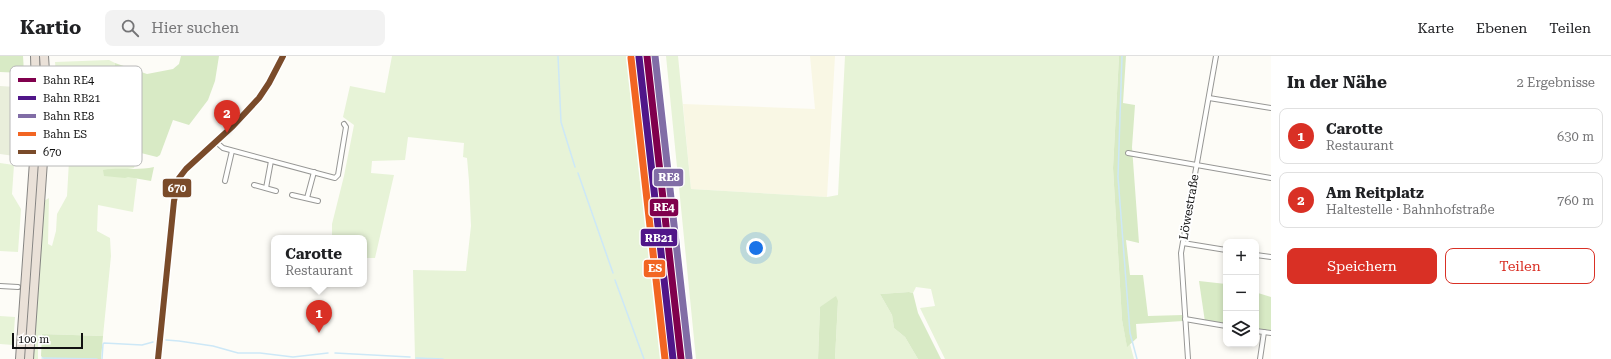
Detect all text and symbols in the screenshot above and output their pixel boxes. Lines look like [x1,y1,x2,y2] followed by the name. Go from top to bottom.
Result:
[105,10,385,46] search box
[20,16,81,39] text: Kartio
[119,17,141,39] icon: search
[151,19,239,37] text: Hier suchen
[1418,20,1454,36] text: Karte
[1476,20,1527,36] text: Ebenen
[1549,20,1591,36] text: Teilen
[10,66,142,166] legend
[1287,72,1387,92] text: In der Nähe
[43,74,95,87] text: Bahn RE4
[1517,75,1595,90] text: 2 Ergebnisse
[43,92,101,105] text: Bahn RB21
[214,100,240,133] pin: 2
[43,110,94,123] text: Bahn RE8
[1326,120,1383,138] text: Carotte
[43,128,87,141] text: Bahn ES
[1297,129,1305,144] text: 1
[1557,129,1594,144] text: 630 m
[1326,138,1394,153] text: Restaurant
[43,146,61,159] text: 670
[653,168,684,187] line badge: RE8
[658,171,680,184] text: RE8
[1176,173,1202,241] street label: Löwestraße
[162,178,192,198] line badge: 670
[168,182,186,195] text: 670
[1326,184,1424,202] text: Am Reitplatz
[1297,193,1305,208] text: 2
[1557,193,1594,208] text: 760 m
[649,198,679,217] line badge: RE4
[653,201,676,214] text: RE4
[1326,202,1495,217] text: Haltestelle · Bahnhofstraße
[640,228,678,247] line badge: RB21
[645,232,673,245] text: RB21
[271,235,367,287] popup
[746,238,766,258] your location
[1223,239,1259,347] map controls
[1223,239,1259,275] button: +
[285,245,342,263] text: Carotte
[1287,248,1437,284] button: Speichern
[1445,248,1595,284] button: Teilen
[643,259,666,278] line badge: ES
[648,262,662,275] text: ES
[285,263,353,278] text: Restaurant
[1223,275,1259,311] button: −
[306,300,332,333] pin: 1
[1223,311,1259,347] button: layers
[12,331,83,350] scale bar
[18,333,49,346] text: 100 m

